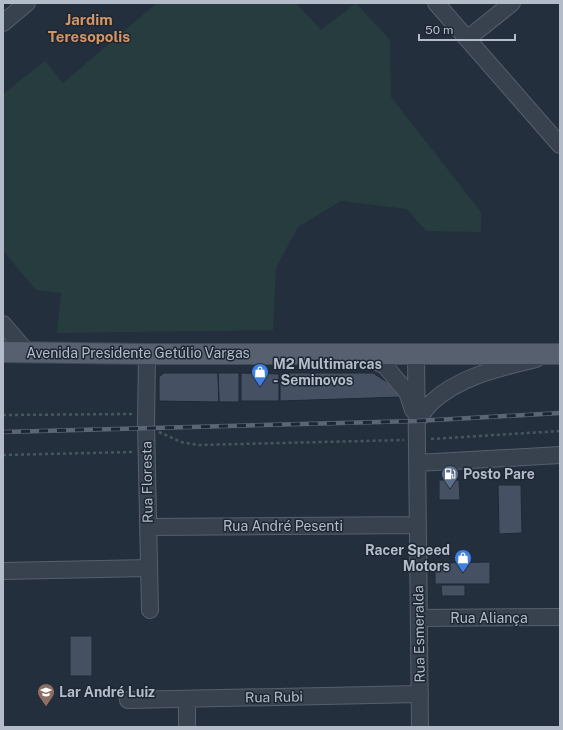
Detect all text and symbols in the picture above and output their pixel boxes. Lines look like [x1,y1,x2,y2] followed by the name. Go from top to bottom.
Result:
[48,11,130,45] district label: Jardim Teresopolis
[419,16,515,42] scale bar
[425,23,453,37] text: 50 m
[26,345,250,361] street label: Avenida Presidente Getúlio Vargas
[273,356,382,388] place label: M2 Multimarcas - Seminovos
[250,362,270,387] shop icon: M2 Multimarcas - Seminovos
[138,441,156,523] street label: Rua Floresta
[440,464,460,489] fuel station icon: Posto Pare
[463,466,535,482] place label: Posto Pare
[223,518,343,534] street label: Rua André Pesenti
[365,542,450,574] place label: Racer Speed Motors
[453,548,473,573] shop icon: Racer Speed Motors
[410,585,428,683] street label: Rua Esmeralda
[450,610,528,626] street label: Rua Aliança
[36,682,56,707] school or university icon: Lar André Luiz
[59,684,155,700] place label: Lar André Luiz
[245,688,303,706] street label: Rua Rubi

